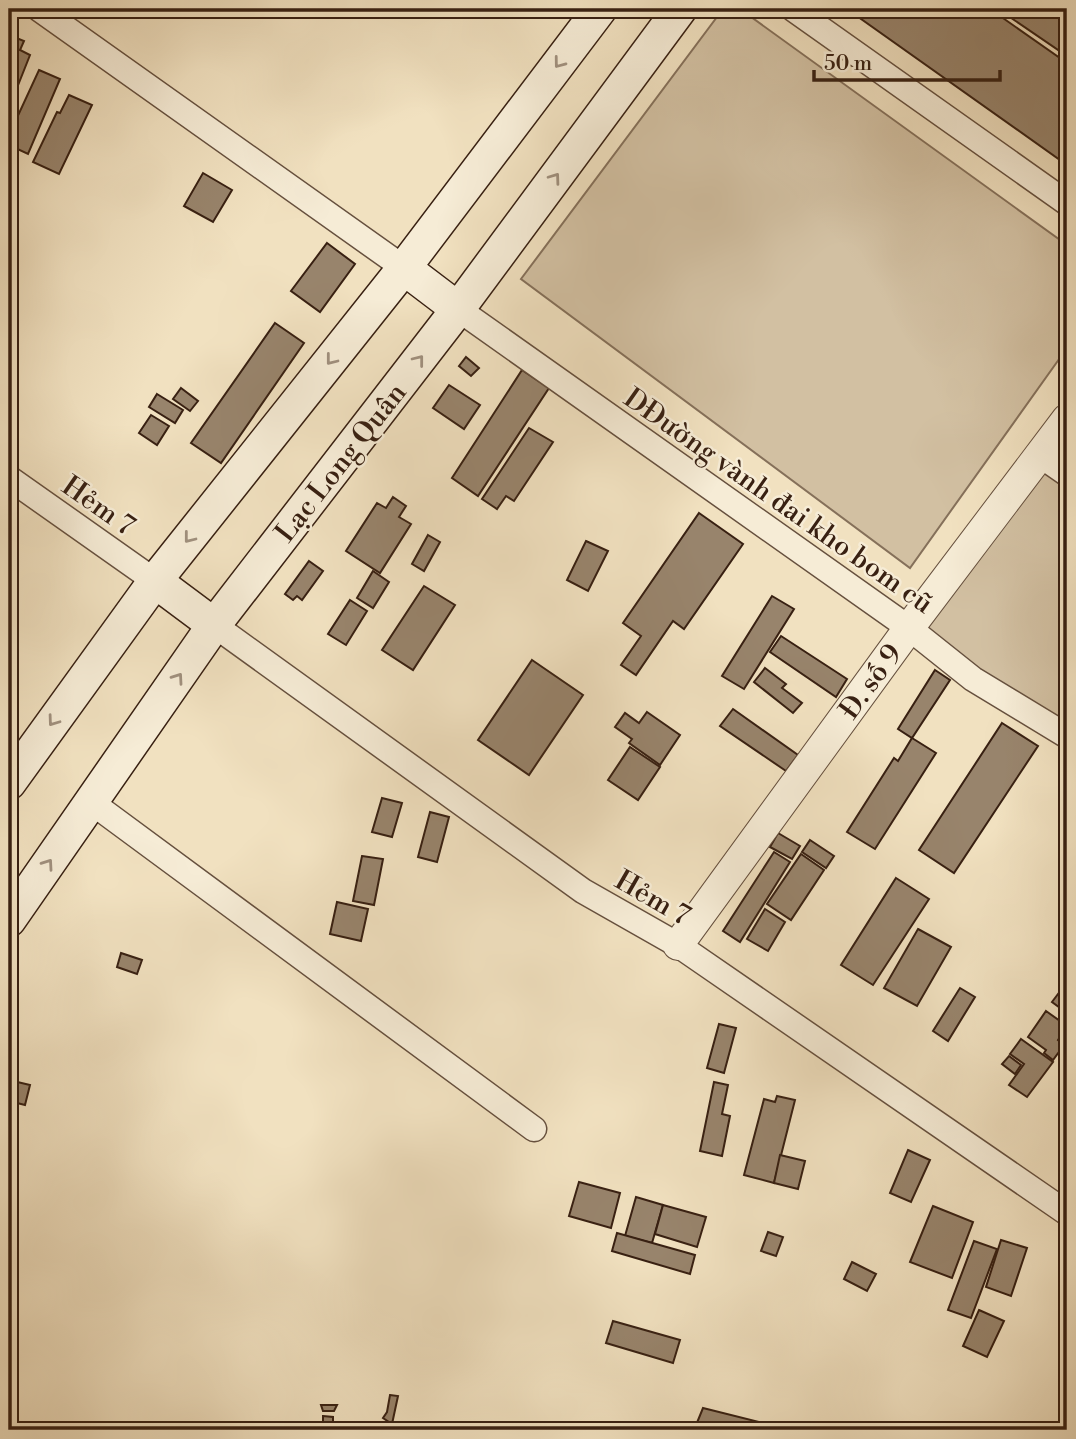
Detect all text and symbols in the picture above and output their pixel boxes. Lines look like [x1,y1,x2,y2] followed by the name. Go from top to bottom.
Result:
[814,38,999,82] scale bar
[824,51,872,77] text: 50 m
[554,55,567,68] one-way arrow
[547,173,559,185] one-way arrow
[326,353,339,365] one-way arrow
[410,355,423,367] one-way arrow
[268,376,414,550] street label: Lạc Long Quân
[617,381,939,621] street label: DĐường vành đai kho bom cũ
[55,469,141,544] street label: Hẻm 7
[185,530,197,543] one-way arrow
[832,637,910,726] street label: Đ. số 9
[170,673,182,686] one-way arrow
[49,713,62,726] one-way arrow
[40,859,52,872] one-way arrow
[608,863,696,934] street label: Hẻm 7

